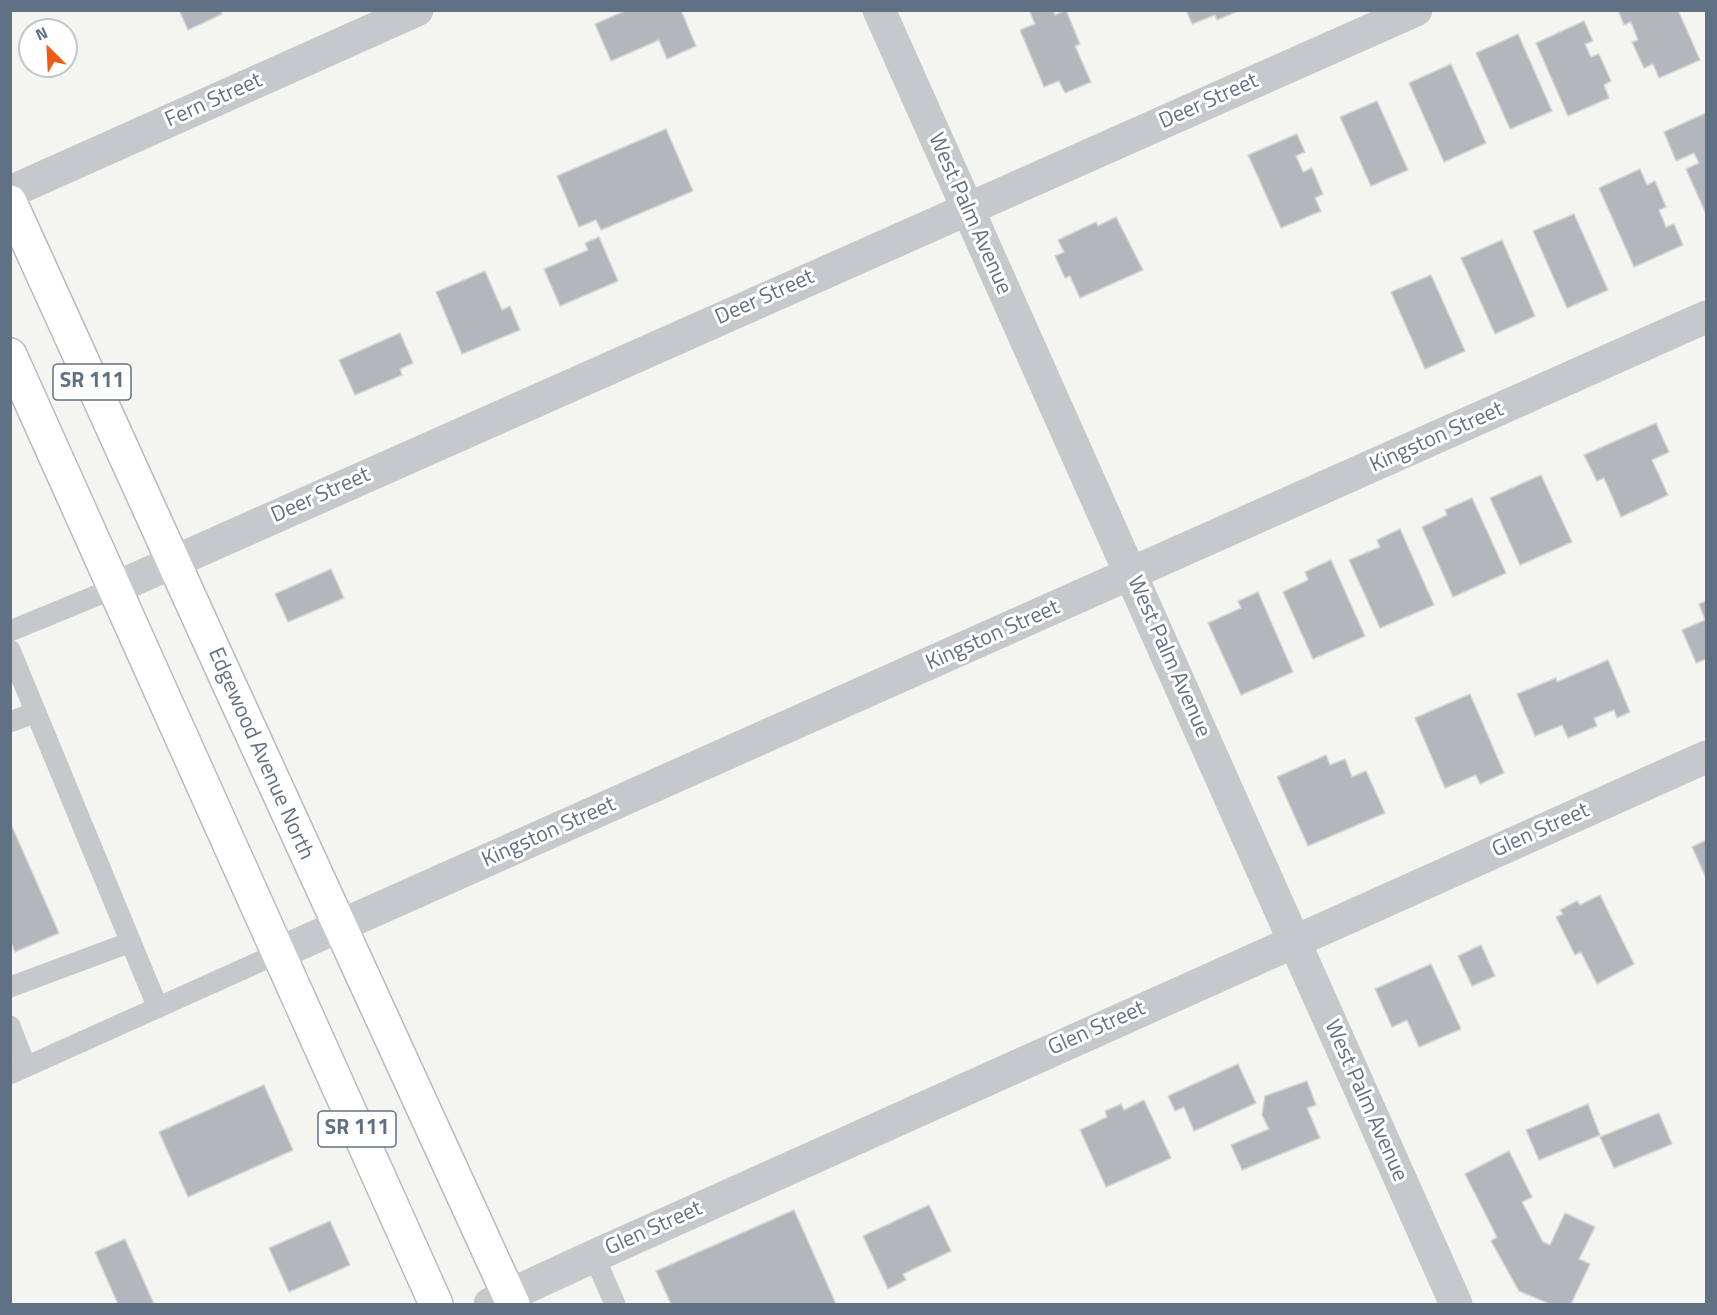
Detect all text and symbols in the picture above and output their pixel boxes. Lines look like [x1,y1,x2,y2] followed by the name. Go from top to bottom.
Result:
[18,18,78,78] north arrow
[32,20,51,47] text: N
[161,68,267,134] street label: Fern Street
[1155,68,1263,136] street label: Deer Street
[922,129,1016,299] street label: West Palm Avenue
[711,264,819,332] street label: Deer Street
[53,364,131,400] road number: SR 111
[1366,397,1508,479] street label: Kingston Street
[267,462,375,530] street label: Deer Street
[1121,572,1215,742] street label: West Palm Avenue
[922,595,1064,677] street label: Kingston Street
[201,644,319,864] street label: Edgewood Avenue North
[478,792,620,874] street label: Kingston Street
[1489,798,1593,864] street label: Glen Street
[1045,996,1149,1062] street label: Glen Street
[1318,1016,1412,1186] street label: West Palm Avenue
[318,1111,396,1147] road number: SR 111
[602,1196,706,1262] street label: Glen Street

